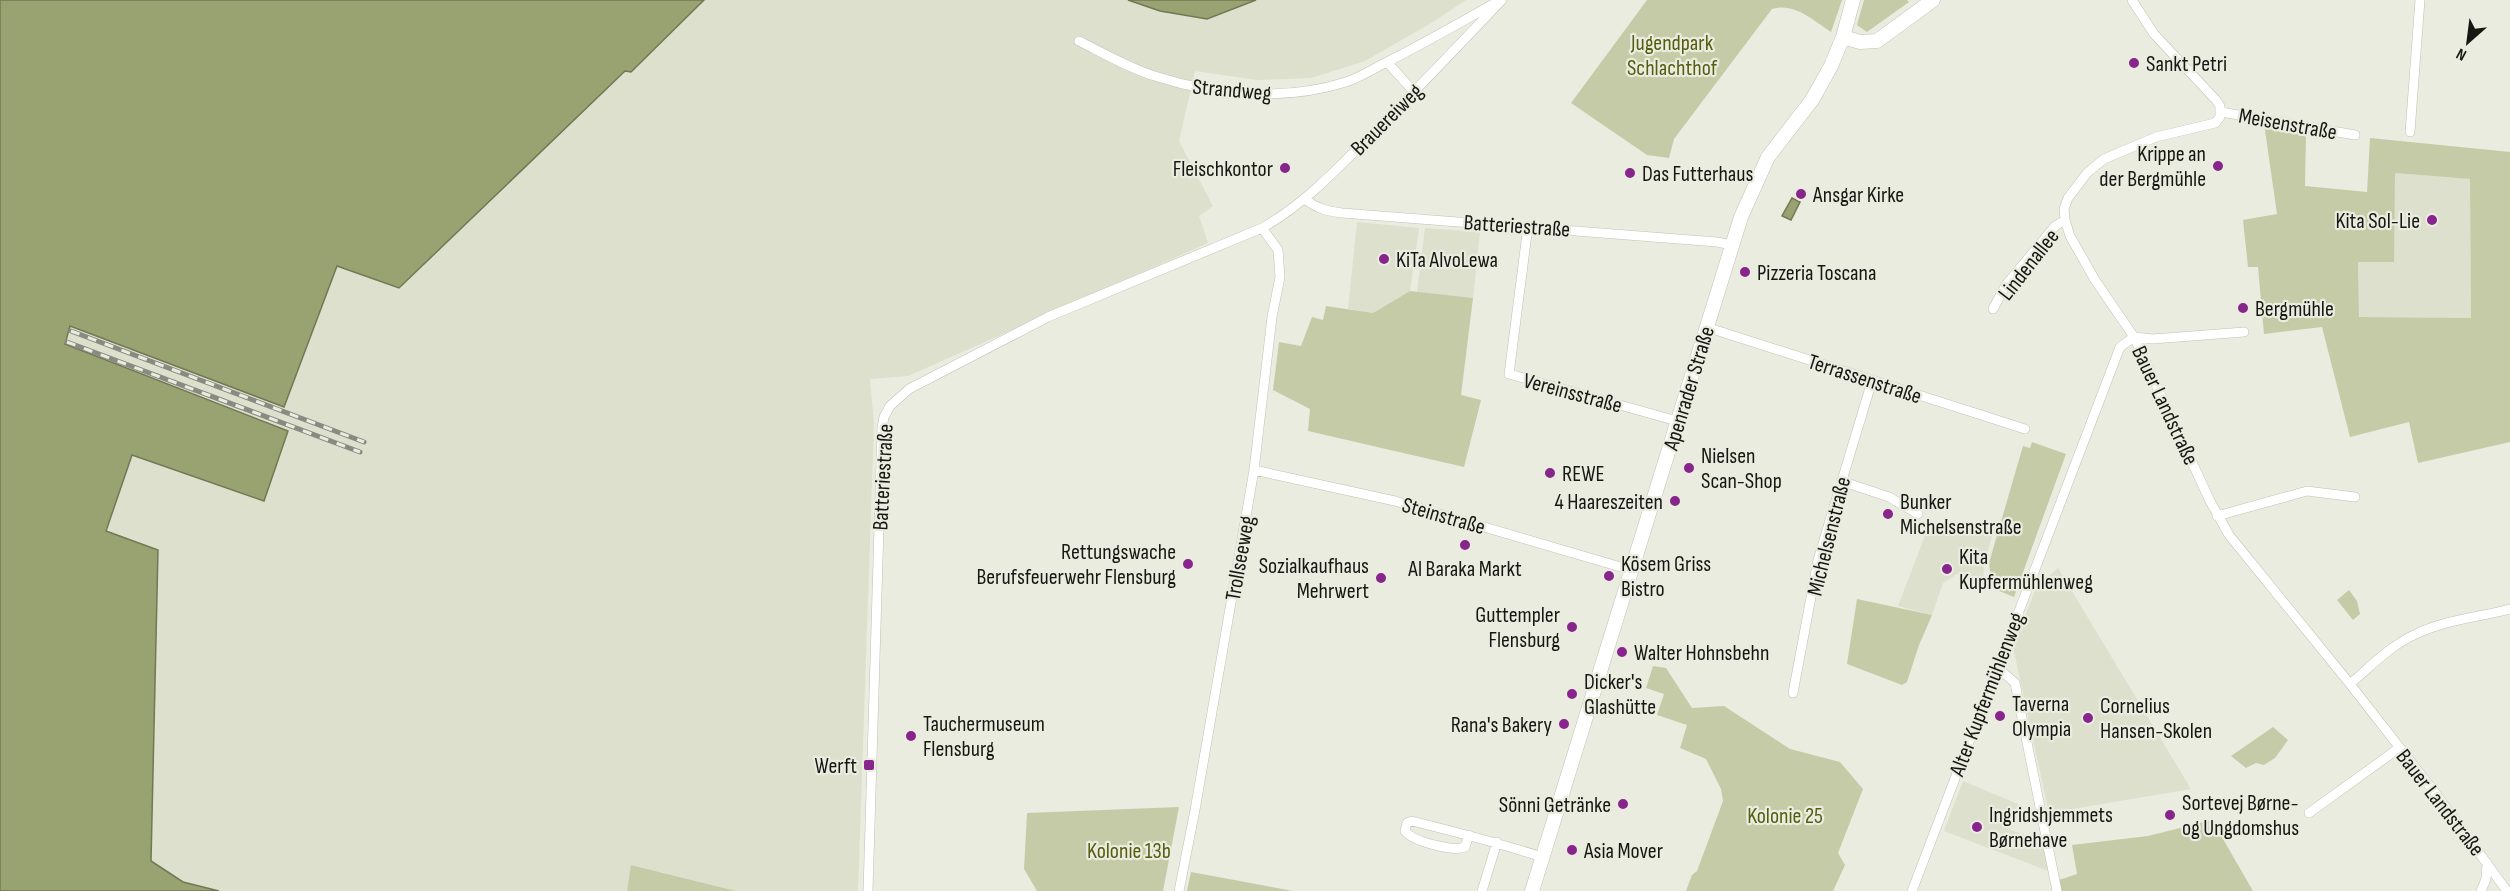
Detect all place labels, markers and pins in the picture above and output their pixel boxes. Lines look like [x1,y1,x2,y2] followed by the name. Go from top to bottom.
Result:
[2146,51,2227,78] place label: Sankt Petri
[2127,56,2141,70] marker: Sankt Petri
[2099,141,2206,193] place label: Krippe an der Bergmühle
[1173,156,1273,183] place label: Fleischkontor
[2211,159,2225,173] marker: Krippe an der Bergmühle
[1278,161,1292,175] marker: Fleischkontor
[1642,161,1754,188] place label: Das Futterhaus
[1623,166,1637,180] marker: Das Futterhaus
[1812,182,1904,209] place label: Ansgar Kirke
[1794,187,1808,201] marker: Ansgar Kirke
[2336,208,2420,235] place label: Kita Sol-Lie
[2425,213,2439,227] marker: Kita Sol-Lie
[1396,247,1498,274] place label: KiTa AlvoLewa
[1377,252,1391,266] marker: KiTa AlvoLewa
[1757,260,1876,287] place label: Pizzeria Toscana
[1738,265,1752,279] marker: Pizzeria Toscana
[2255,296,2334,323] place label: Bergmühle
[2236,301,2250,315] marker: Bergmühle
[1701,443,1782,495] place label: Nielsen Scan-Shop
[1562,461,1605,488] place label: REWE
[1682,461,1696,475] marker: Nielsen Scan-Shop
[1543,466,1557,480] marker: REWE
[1554,489,1663,516] place label: 4 Haareszeiten
[1900,489,2022,541] place label: Bunker Michelsenstraße
[1668,494,1682,508] marker: 4 Haareszeiten
[1881,507,1895,521] marker: Bunker Michelsenstraße
[1458,538,1472,552] marker: Al Baraka Markt
[976,539,1176,591] place label: Rettungswache Berufsfeuerwehr Flensburg
[1959,544,2093,596] place label: Kita Kupfermühlenweg
[1621,551,1711,603] place label: Kösem Griss Bistro
[1259,553,1369,605] place label: Sozialkaufhaus Mehrwert
[1407,556,1522,583] place label: Al Baraka Markt
[1181,557,1195,571] marker: Rettungswache Berufsfeuerwehr Flensburg
[1940,562,1954,576] marker: Kita Kupfermühlenweg
[1602,569,1616,583] marker: Kösem Griss Bistro
[1374,571,1388,585] marker: Sozialkaufhaus Mehrwert
[1475,602,1560,654] place label: Guttempler Flensburg
[1565,620,1579,634] marker: Guttempler Flensburg
[1634,640,1769,667] place label: Walter Hohnsbehn
[1615,645,1629,659] marker: Walter Hohnsbehn
[1584,669,1656,721] place label: Dicker's Glashütte
[1565,687,1579,701] marker: Dicker's Glashütte
[2012,691,2071,743] place label: Taverna Olympia
[2100,693,2212,745] place label: Cornelius Hansen-Skolen
[1993,709,2007,723] marker: Taverna Olympia
[923,711,1045,763] place label: Tauchermuseum Flensburg
[2081,711,2095,725] marker: Cornelius Hansen-Skolen
[1451,712,1552,739] place label: Rana's Bakery
[1557,717,1571,731] marker: Rana's Bakery
[904,729,918,743] marker: Tauchermuseum Flensburg
[815,753,857,780] place label: Werft
[862,758,876,772] marker: Werft
[2182,790,2299,842] place label: Sortevej Børne- og Ungdomshus
[1499,792,1611,819] place label: Sönni Getränke
[1616,797,1630,811] marker: Sönni Getränke
[1989,802,2113,854] place label: Ingridshjemmets Børnehave
[2163,808,2177,822] marker: Sortevej Børne- og Ungdomshus
[1970,820,1984,834] marker: Ingridshjemmets Børnehave
[1583,838,1663,865] place label: Asia Mover
[1565,843,1579,857] marker: Asia Mover

